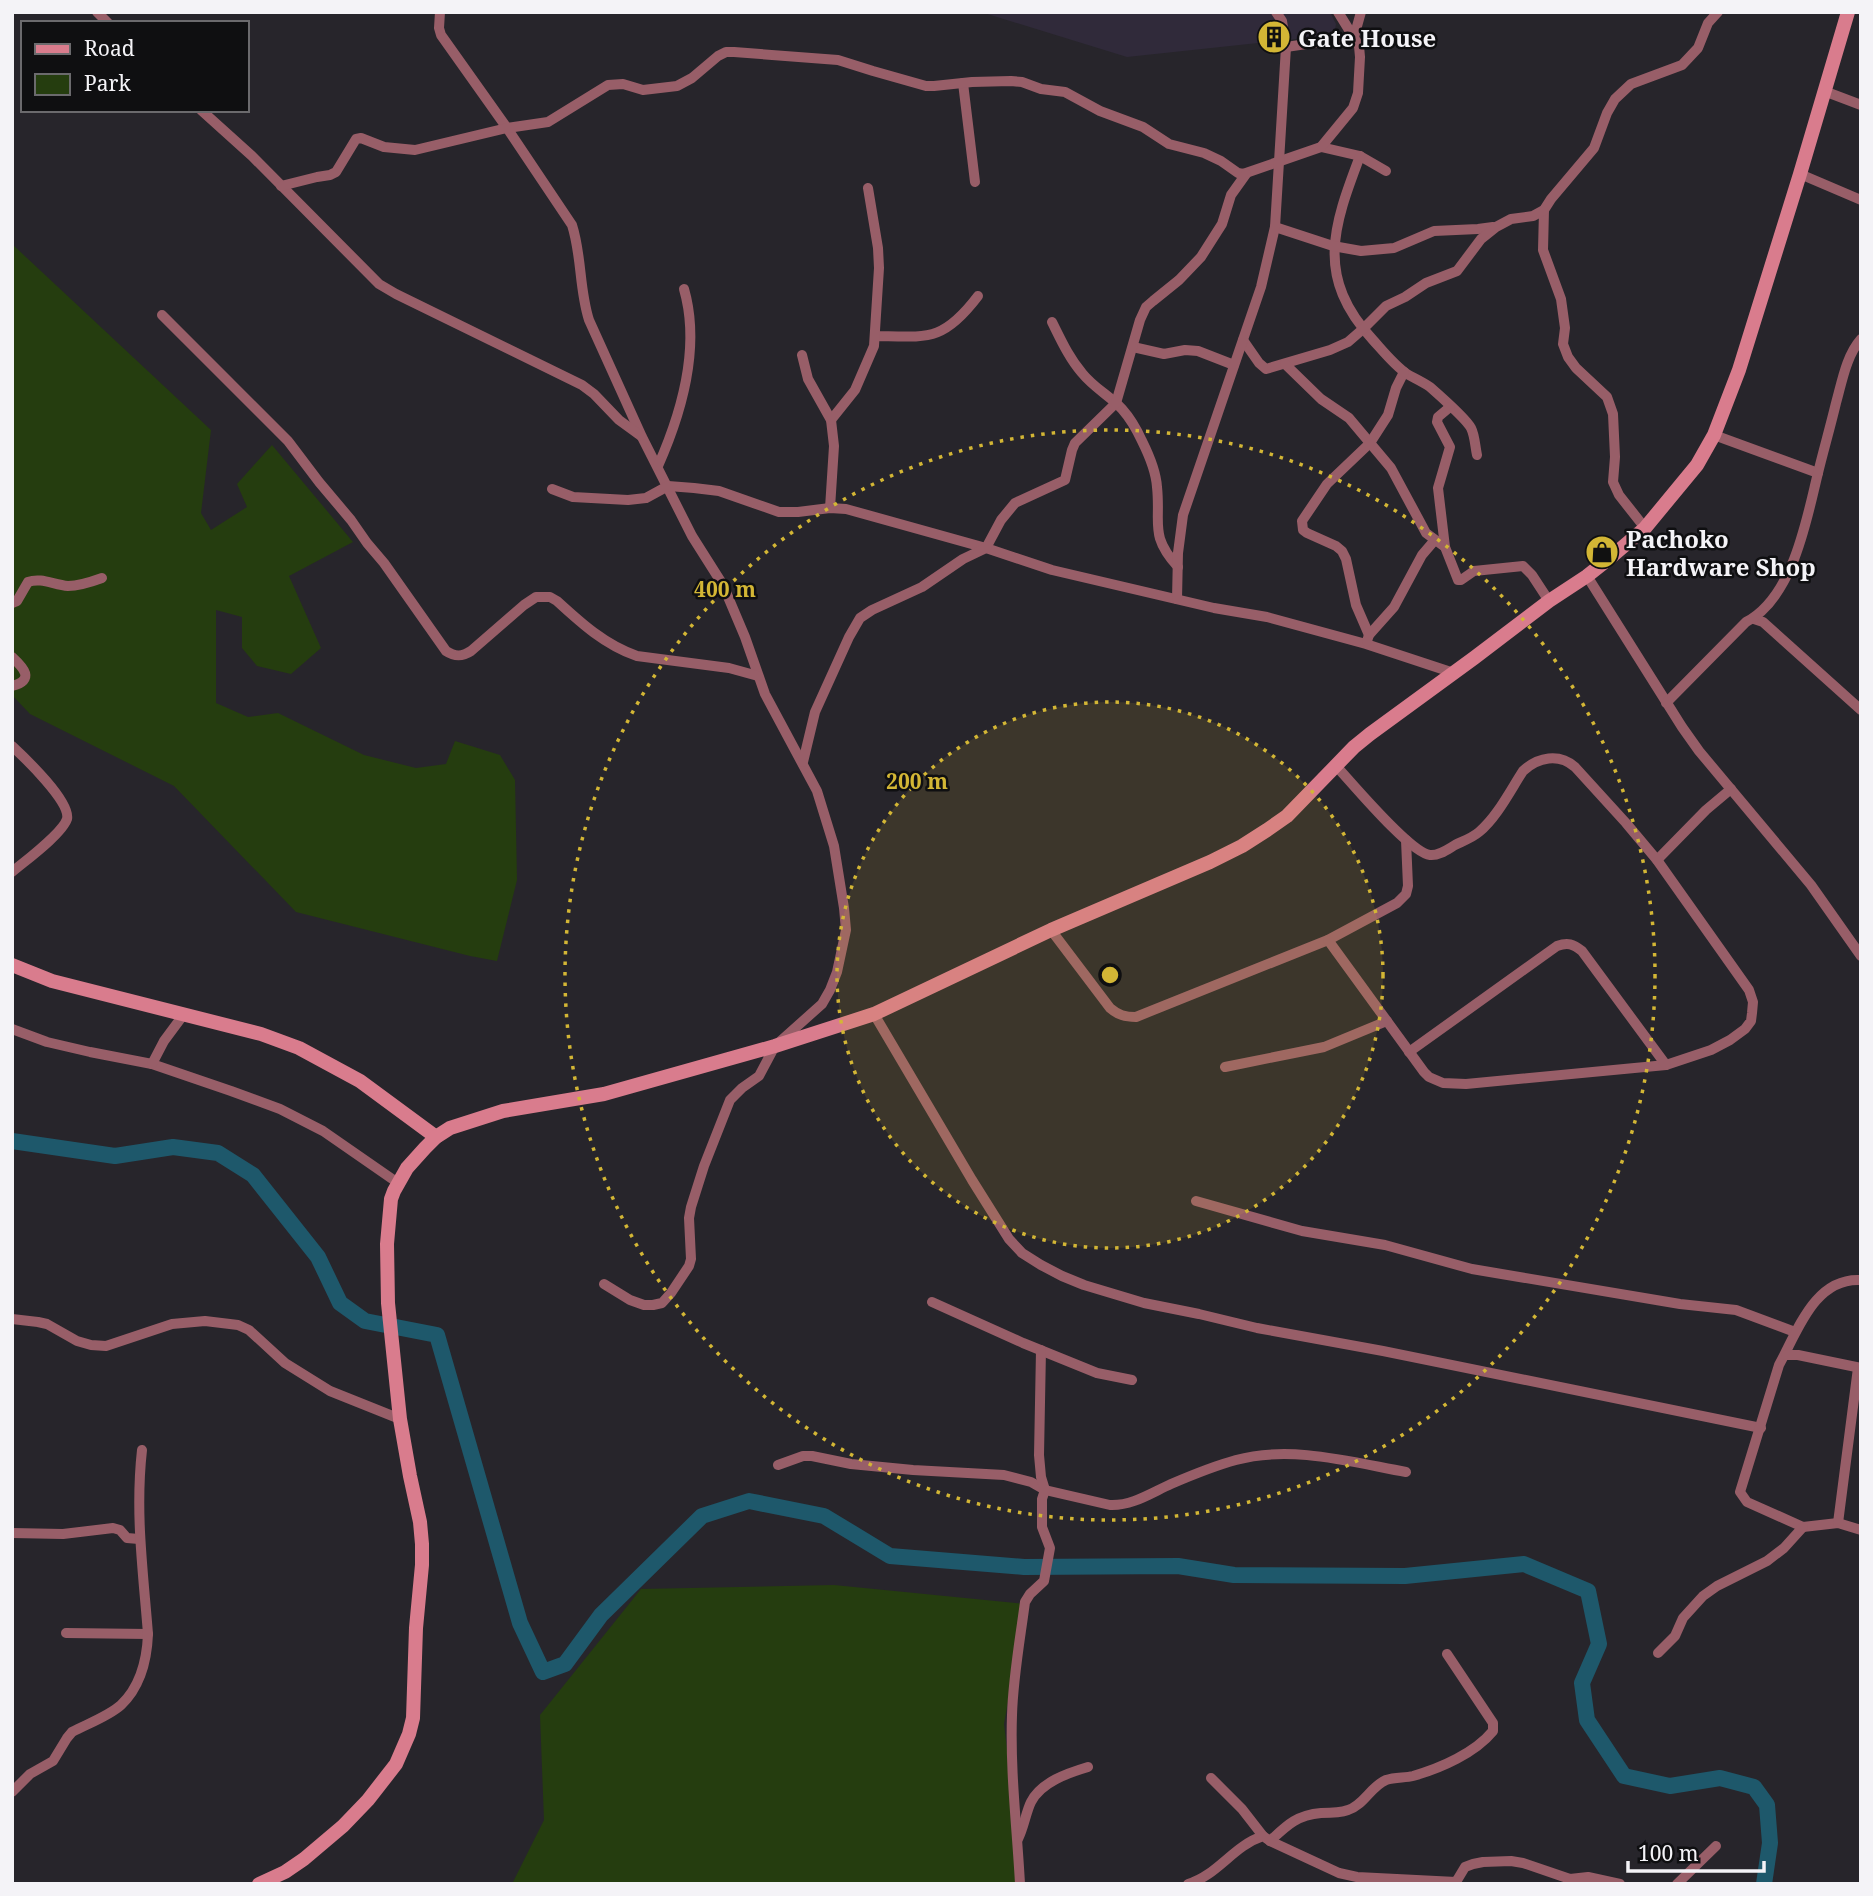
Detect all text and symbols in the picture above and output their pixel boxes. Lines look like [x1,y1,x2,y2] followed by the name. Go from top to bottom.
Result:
[1255,18,1293,56] building icon: Gate House
[21,21,248,112] legend
[1298,21,1436,54] place label: Gate House
[84,34,135,62] text: Road
[84,69,131,97] text: Park
[1626,522,1816,583] place label: Pachoko Hardware Shop
[1583,533,1621,571] shop icon: Pachoko Hardware Shop
[694,575,756,603] text: 400 m
[886,767,948,795] text: 200 m
[1098,963,1122,987] centre of rings
[1628,1829,1764,1873] scale bar
[1638,1839,1699,1867] text: 100 m

